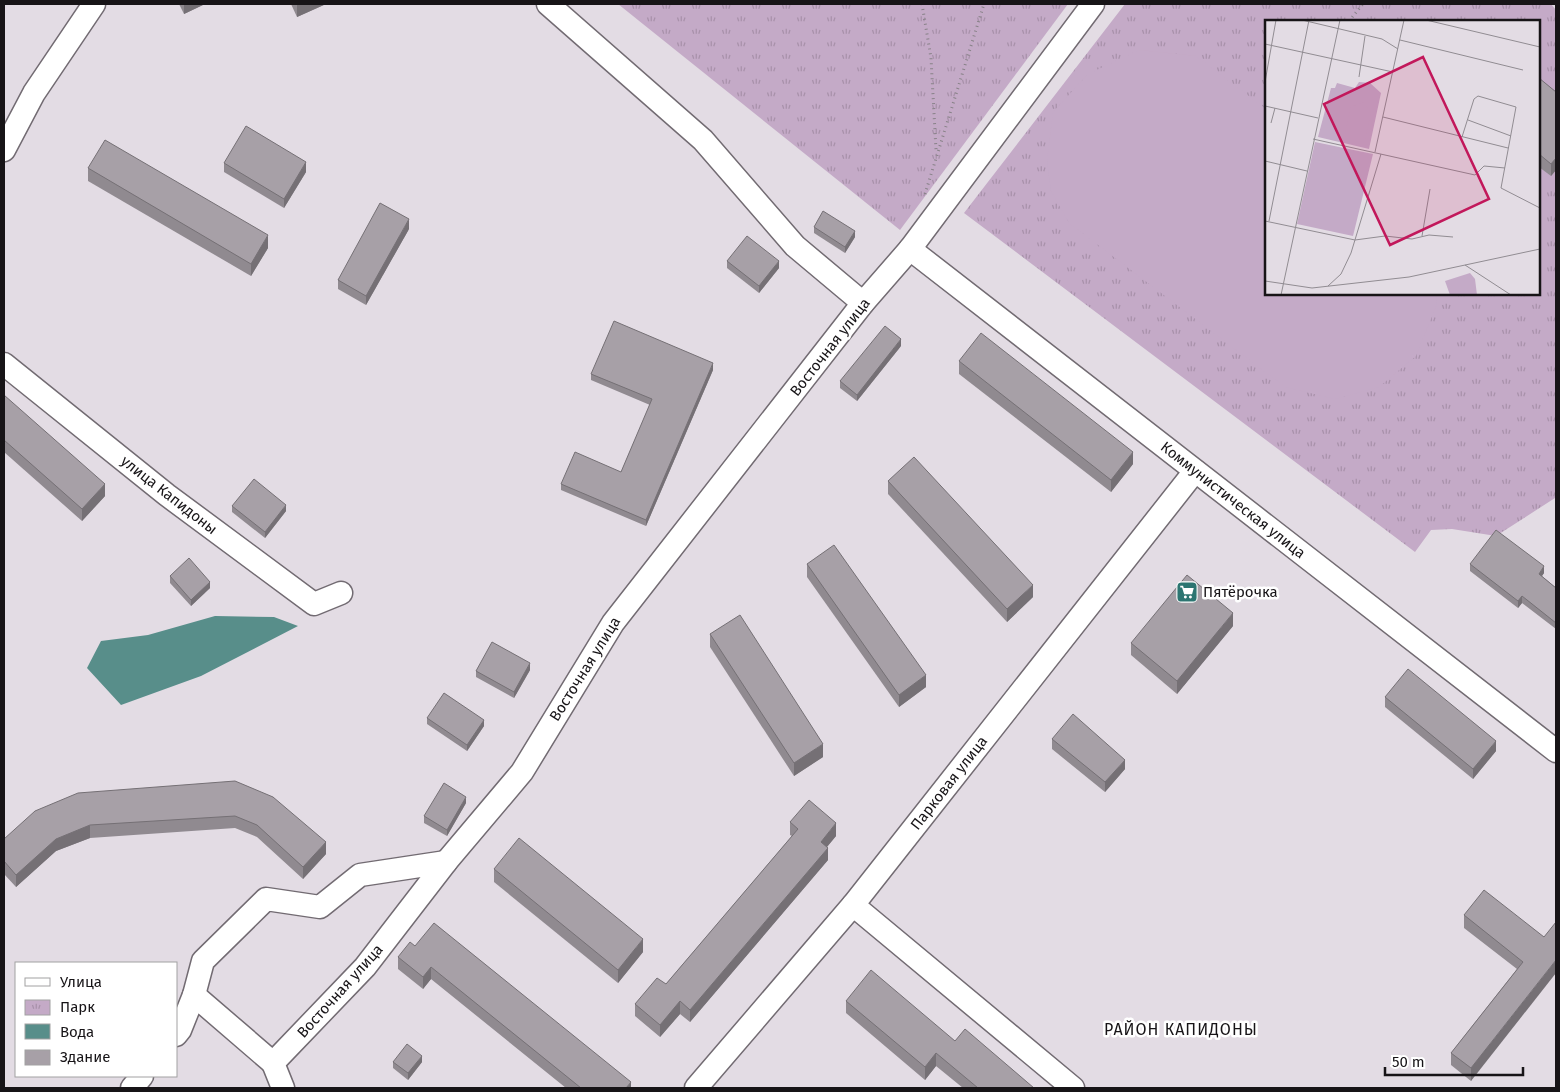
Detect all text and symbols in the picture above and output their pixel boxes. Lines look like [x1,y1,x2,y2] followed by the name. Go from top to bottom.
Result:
[1265,20,1540,295] inset map
[786,294,874,400] street label: Восточная улица
[1157,438,1309,562] street label: Коммунистическая улица
[117,452,221,538] street label: улица Капидоны
[1175,580,1199,604] supermarket icon: Пятёрочка
[1203,583,1278,601] place label: Пятёрочка
[546,614,624,724] street label: Восточная улица
[907,732,991,834] street label: Парковая улица
[293,941,387,1041] street label: Восточная улица
[15,962,178,1077] legend
[60,973,102,991] text: Улица
[60,998,95,1016] text: Парк
[1104,1020,1258,1039] district label: РАЙОН КАПИДОНЫ
[60,1023,94,1041] text: Вода
[1385,1044,1522,1076] scale bar
[60,1048,110,1066] text: Здание
[1392,1053,1425,1071] text: 50 m

